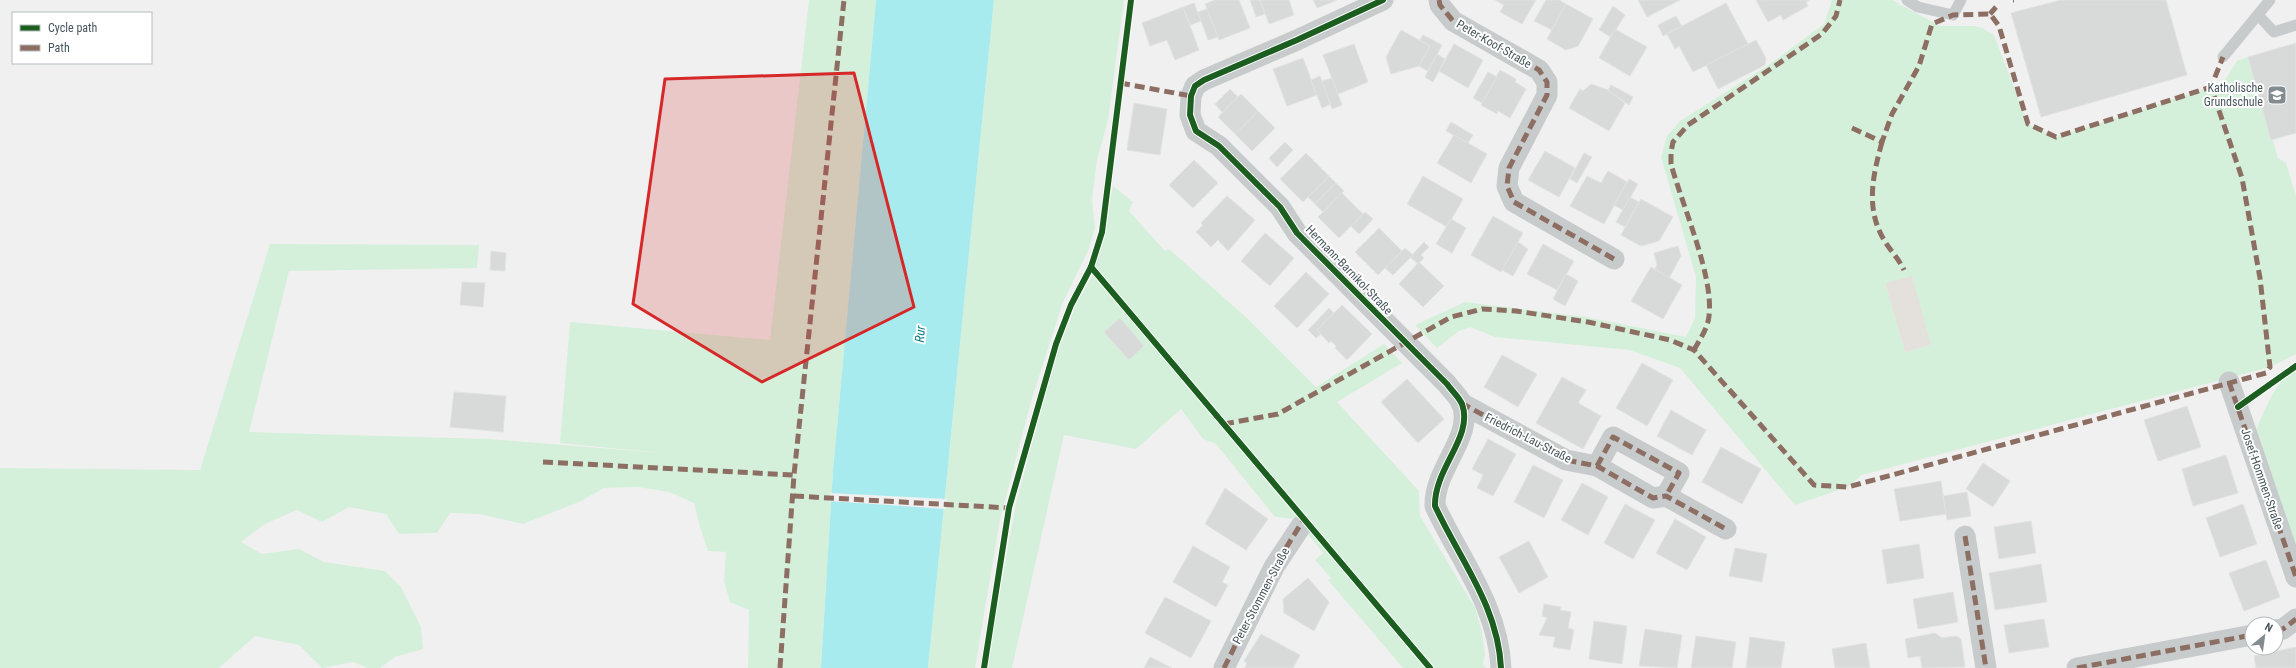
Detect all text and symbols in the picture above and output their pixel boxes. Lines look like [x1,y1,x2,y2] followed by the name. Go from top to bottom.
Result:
[12,12,152,64] legend
[1454,17,1534,71] street label: Peter-Koof-Straße
[48,21,98,35] text: Cycle path
[48,41,70,55] text: Path
[2204,81,2263,109] place label: Katholische Grundschule
[2266,84,2288,106] school or university icon: Katholische Grundschule
[1303,222,1395,318] street label: Hermann-Barnikol-Straße
[912,324,928,343] water label: Rur
[1482,410,1574,466] street label: Friedrich-Lau-Straße
[2238,426,2286,532] street label: Josef-Hommen-Straße
[1230,545,1292,647] street label: Peter-Stommen-Straße
[2244,616,2284,656] north arrow
[2263,620,2275,635] text: N

